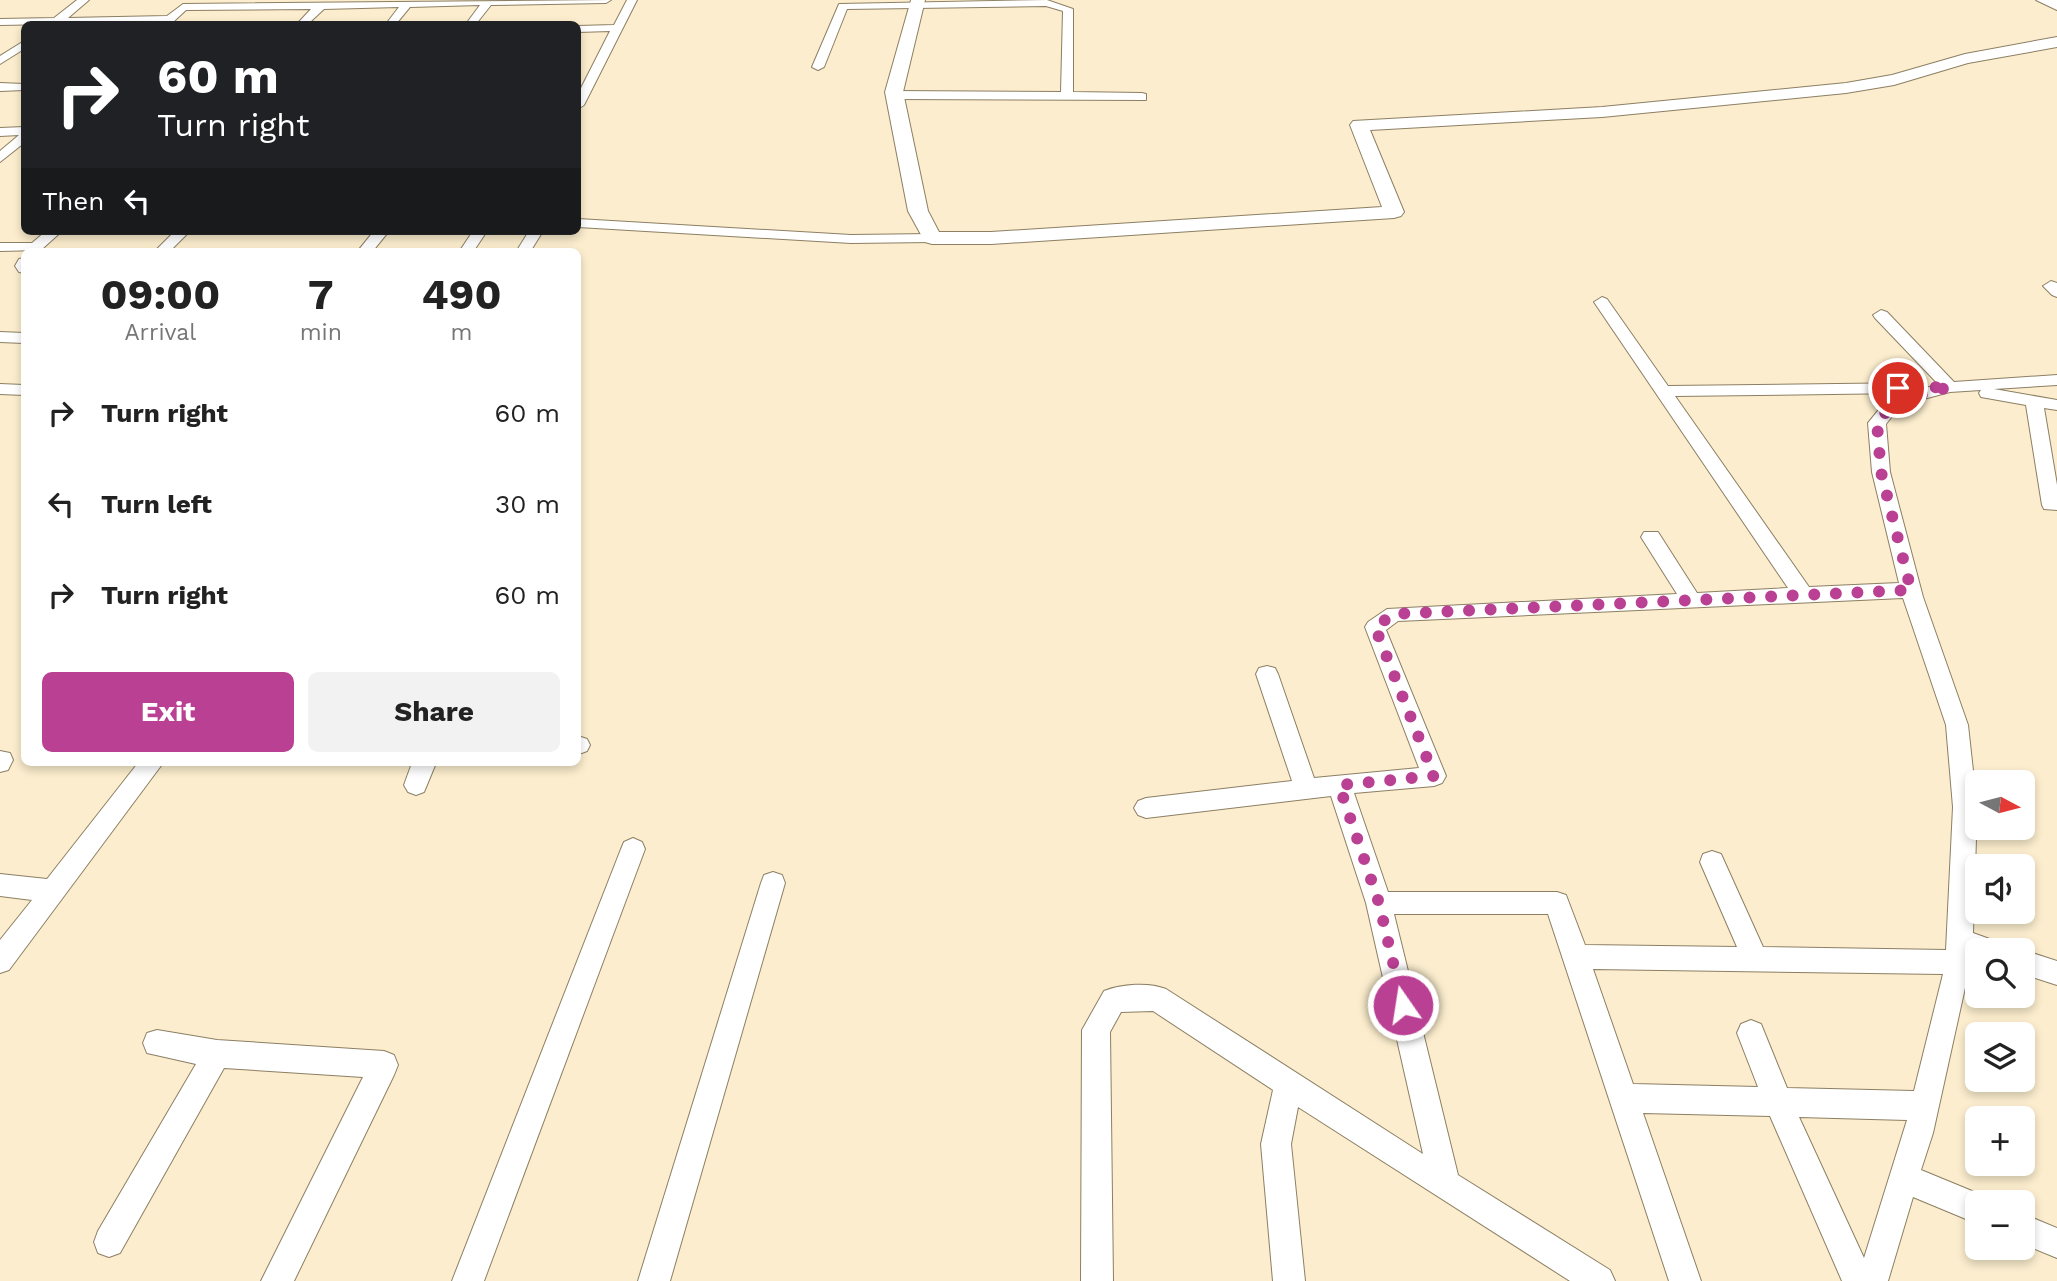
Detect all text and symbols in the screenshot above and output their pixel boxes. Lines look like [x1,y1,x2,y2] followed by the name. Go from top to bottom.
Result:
[157,47,279,105] text: 60 m
[42,49,133,140] icon: right
[157,106,309,144] text: Turn right
[118,182,156,220] icon: left
[42,186,104,216] text: Then
[100,270,220,319] text: 09:00
[308,270,334,319] text: 7
[421,270,502,319] text: 490
[124,319,196,346] text: Arrival
[300,319,342,346] text: min
[451,319,472,346] text: m
[1868,358,1928,418] pin
[1879,369,1917,407] icon: arrive
[42,394,80,432] icon: right
[101,398,228,428] text: Turn right
[494,398,560,428] text: 60 m
[42,485,80,523] icon: left
[101,489,212,519] text: Turn left
[495,489,560,519] text: 30 m
[42,576,80,614] icon: right
[101,580,228,610] text: Turn right
[494,580,560,610] text: 60 m
[42,672,294,752] button: Exit
[308,672,560,752] button: Share
[1965,770,2035,840] north arrow
[1965,770,2035,1260] map controls
[1965,854,2035,924] button: sound
[1965,938,2035,1008] button: search
[1366,968,1440,1042] position arrow
[1965,1022,2035,1092] button: layers
[1965,1106,2035,1176] button: +
[1965,1190,2035,1260] button: −

